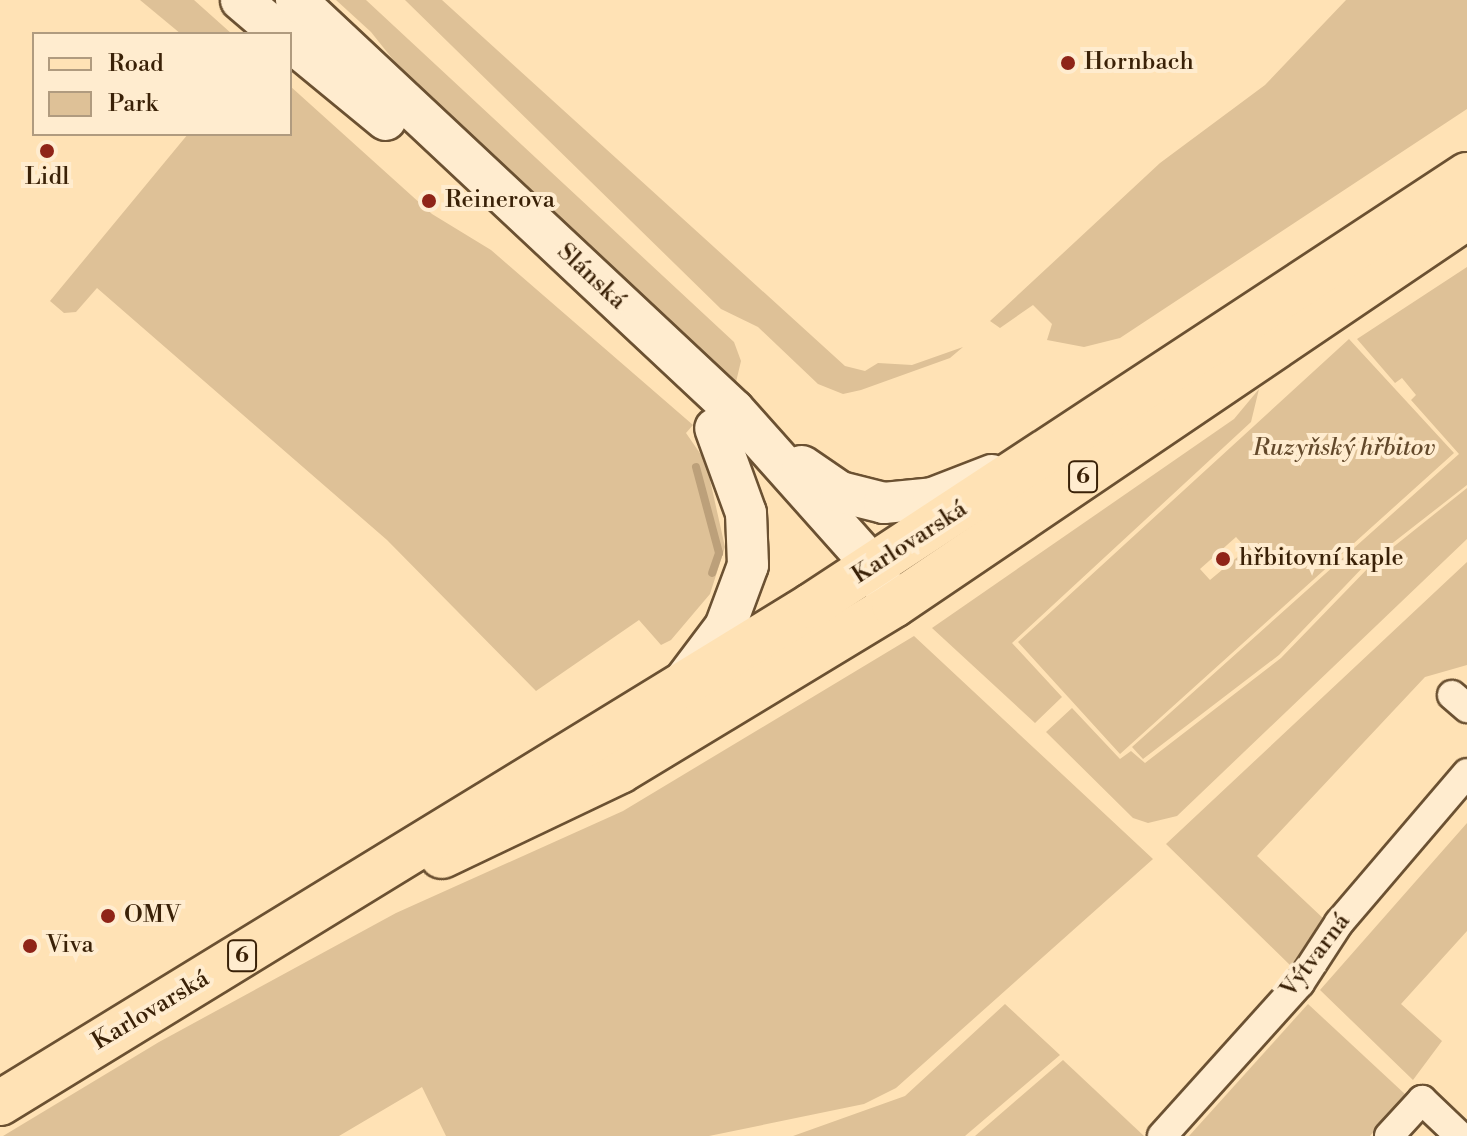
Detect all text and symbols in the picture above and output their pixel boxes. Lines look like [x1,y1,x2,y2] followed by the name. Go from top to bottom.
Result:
[32,32,292,136] legend
[108,49,164,79] text: Road
[1084,49,1194,77] place label: Hornbach
[1059,54,1077,72] marker: Hornbach
[108,89,158,119] text: Park
[38,142,56,160] marker: Lidl
[25,164,69,192] place label: Lidl
[445,187,555,215] place label: Reinerova
[420,192,438,210] marker: Reinerova
[551,238,631,316] street label: Slánská
[1253,435,1435,463] park label: Ruzyňský hřbitov
[1067,459,1099,495] road number: 6
[847,495,973,591] street label: Karlovarská
[1239,545,1404,573] place label: hřbitovní kaple
[1214,550,1232,568] marker: hřbitovní kaple
[124,902,181,930] place label: OMV
[99,907,117,925] marker: OMV
[1275,908,1357,1004] street label: Výtvarná
[46,932,94,960] place label: Viva
[21,937,39,955] marker: Viva
[226,938,258,974] road number: 6
[87,965,215,1057] street label: Karlovarská

